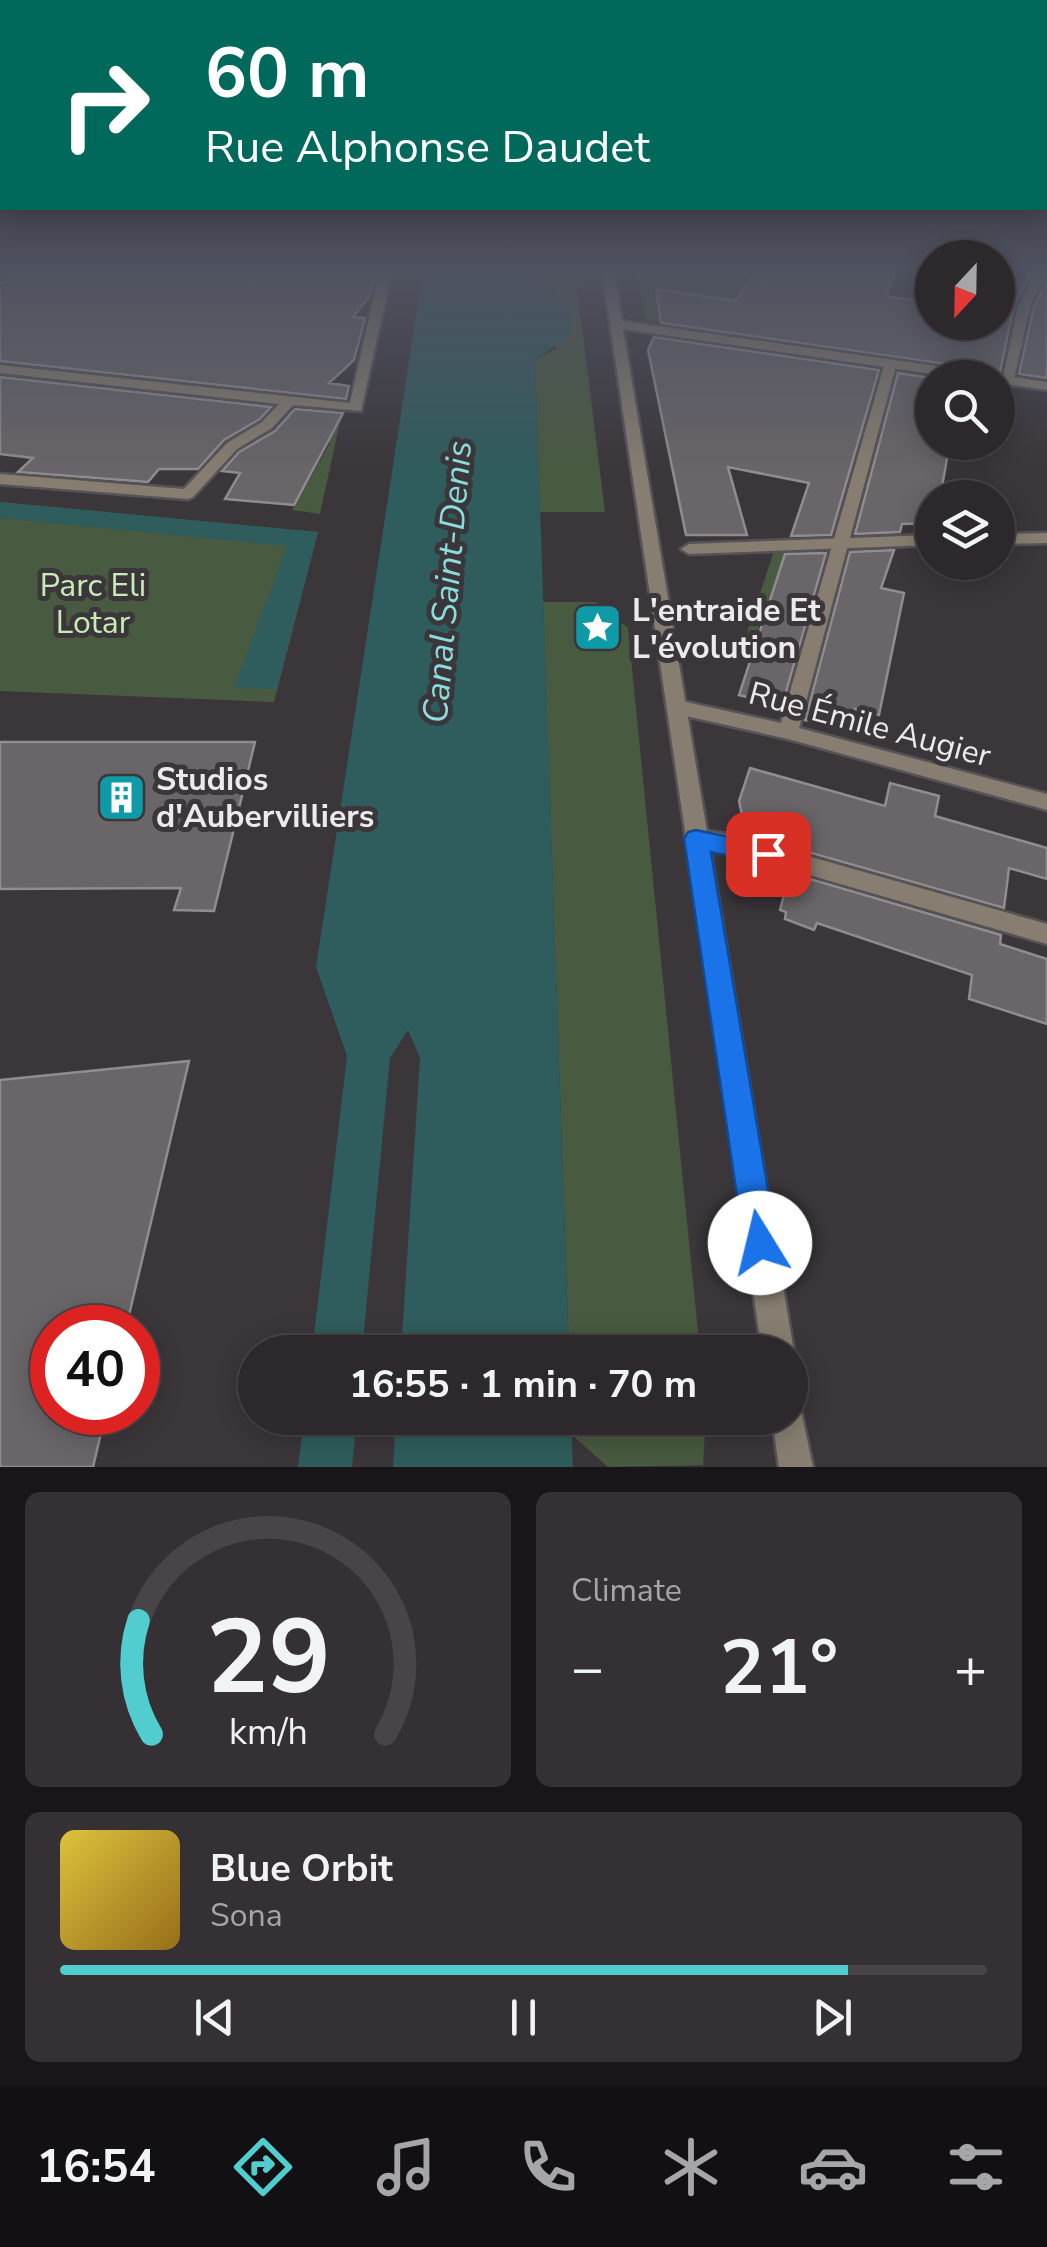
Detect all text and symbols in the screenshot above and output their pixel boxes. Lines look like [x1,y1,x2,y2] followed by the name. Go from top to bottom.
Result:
[205,26,369,122] text: 60 m
[40,40,170,170] icon: right
[205,117,650,178] text: Rue Alphonse Daudet
[915,240,1015,340] north arrow
[915,240,1015,580] map controls
[915,360,1015,460] button: search
[412,439,483,725] water label: Canal Saint-Denis
[915,480,1015,580] button: layers
[40,564,146,644] park label: Parc Eli Lotar
[632,589,821,669] place label: L'entraide Et L'évolution
[571,602,623,654] place icon: L'entraide Et L'évolution
[744,672,996,778] street label: Rue Émile Augier
[156,758,374,838] place label: Studios d'Aubervilliers
[95,771,147,823] building icon: Studios d'Aubervilliers
[726,812,811,897] pin
[741,827,796,882] icon: arrive
[708,1191,812,1295] position arrow
[30,1305,160,1435] speed limit sign: 40
[349,1359,697,1410] text: 16:55 · 1 min · 70 m
[571,1569,682,1612] text: Climate
[206,1587,330,1729] text: 29
[720,1617,838,1719] text: 21°
[571,1631,604,1706] text: −
[954,1631,987,1706] text: +
[229,1708,307,1757] text: km/h
[210,1843,393,1894] text: Blue Orbit
[210,1894,283,1937] text: Sona
[187,1990,242,2045] icon: previous
[496,1990,551,2045] icon: pause
[805,1990,860,2045] icon: next
[228,2132,298,2202] icon: directions
[371,2132,441,2202] icon: music
[513,2132,583,2202] icon: phone
[656,2132,726,2202] icon: climate
[798,2132,868,2202] icon: car
[941,2132,1011,2202] icon: filters
[36,2137,155,2198] text: 16:54

